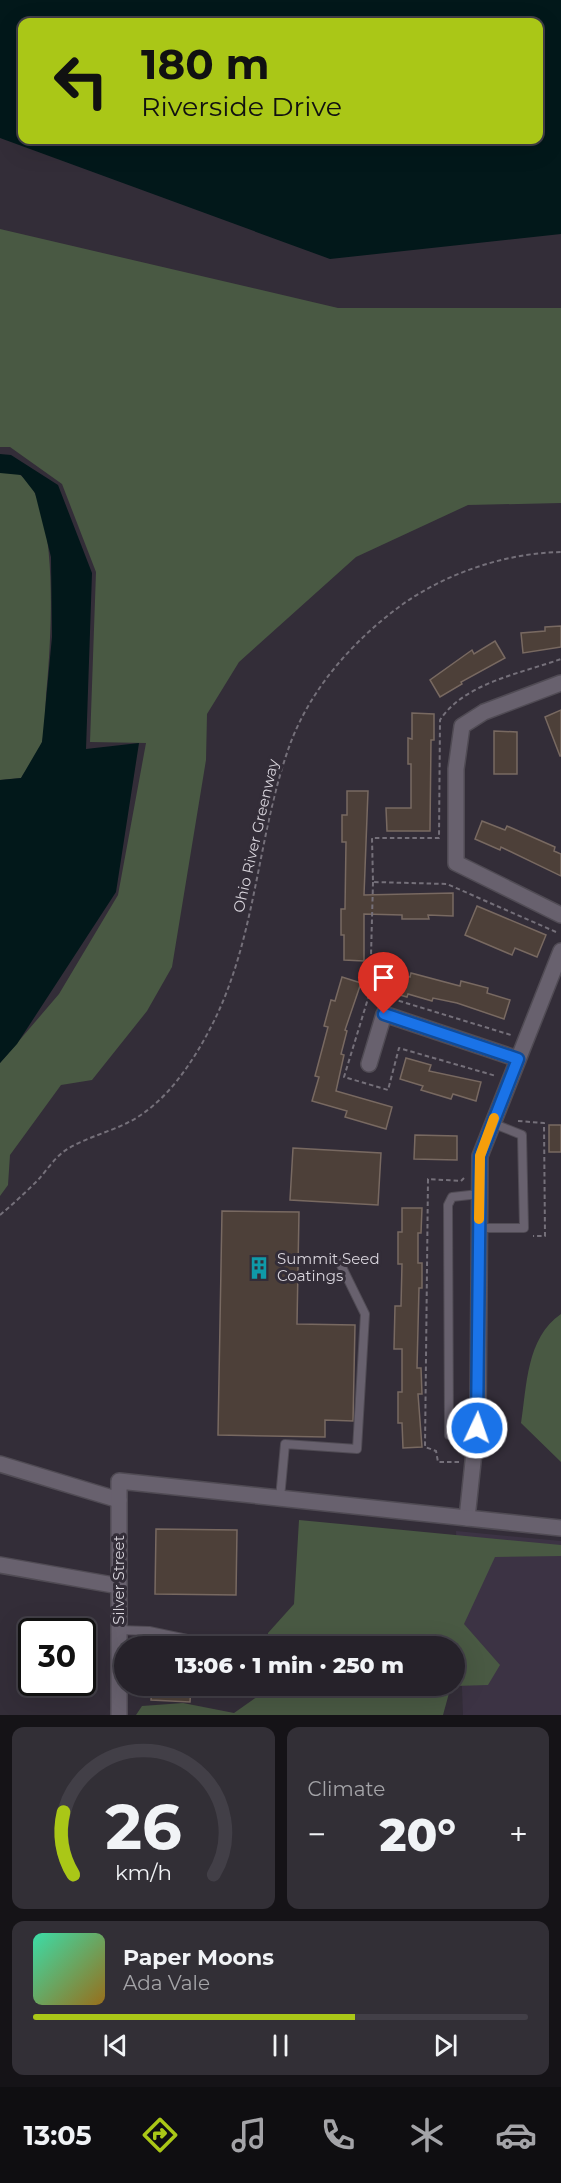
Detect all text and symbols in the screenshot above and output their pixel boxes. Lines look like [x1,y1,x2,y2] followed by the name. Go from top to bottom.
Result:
[141,38,270,90] text: 180 m
[42,42,120,120] icon: left
[141,90,342,123] text: Riverside Drive
[229,756,283,915] street label: Ohio River Greenway
[358,952,409,1014] pin
[367,961,400,994] icon: arrive
[277,1249,380,1285] place label: Summit Seed Coatings
[246,1255,272,1281] building icon: Summit Seed Coatings
[445,1396,509,1460] position arrow
[109,1535,128,1625] street label: Silver Street
[18,1618,96,1696] speed limit sign: 30
[175,1652,404,1679] text: 13:06 · 1 min · 250 m
[308,1777,385,1801] text: Climate
[105,1789,182,1865] text: 26
[379,1807,456,1862] text: 20°
[308,1814,326,1854] text: −
[509,1814,528,1854] text: +
[115,1859,172,1885] text: km/h
[123,1944,274,1971] text: Paper Moons
[123,1971,210,1995] text: Ada Vale
[99,2029,132,2062] icon: previous
[264,2029,297,2062] icon: pause
[429,2029,462,2062] icon: next
[139,2114,181,2156] icon: directions
[228,2114,270,2156] icon: music
[317,2114,359,2156] icon: phone
[406,2114,448,2156] icon: climate
[495,2114,537,2156] icon: car
[24,2119,92,2152] text: 13:05

